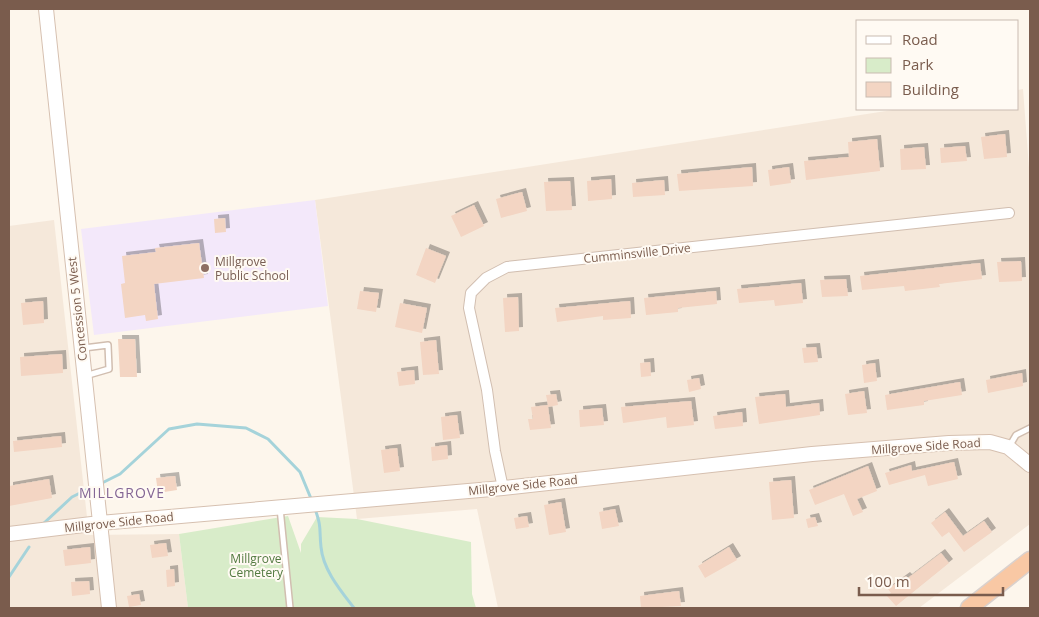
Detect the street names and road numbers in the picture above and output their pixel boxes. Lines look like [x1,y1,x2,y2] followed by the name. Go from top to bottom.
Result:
[583,239,692,267] street label: Cumminsville Drive
[63,256,91,362] street label: Concession 5 West
[871,434,981,458] street label: Millgrove Side Road
[468,471,578,499] street label: Millgrove Side Road
[64,508,174,536] street label: Millgrove Side Road

